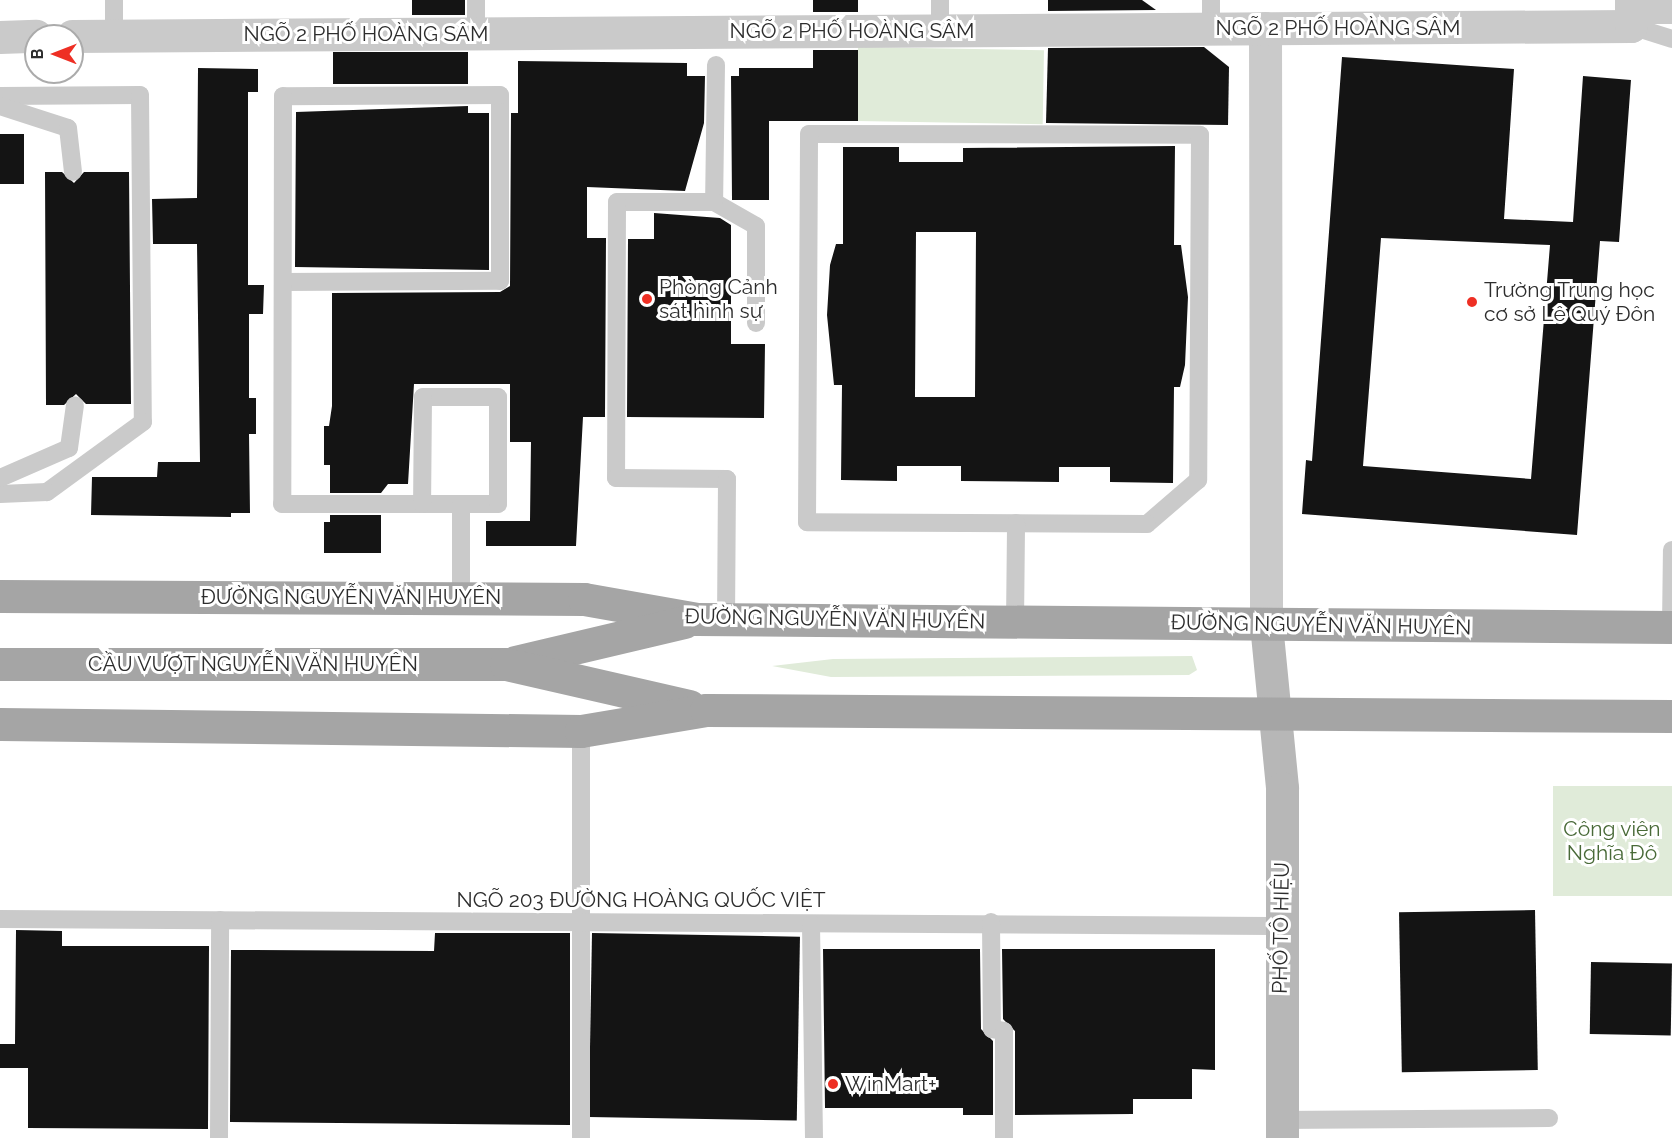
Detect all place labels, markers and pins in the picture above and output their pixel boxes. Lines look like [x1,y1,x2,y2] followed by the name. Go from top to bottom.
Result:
[659,274,778,324] place label: Phòng Cảnh sát hình sự
[1484,277,1656,327] place label: Trường Trung học cơ sở Lê Quý Đôn
[640,292,654,306] marker: Phòng Cảnh sát hình sự
[1465,295,1479,309] marker: Trường Trung học cơ sở Lê Quý Đôn
[845,1071,937,1097] place label: WinMart+
[826,1077,840,1091] marker: WinMart+

